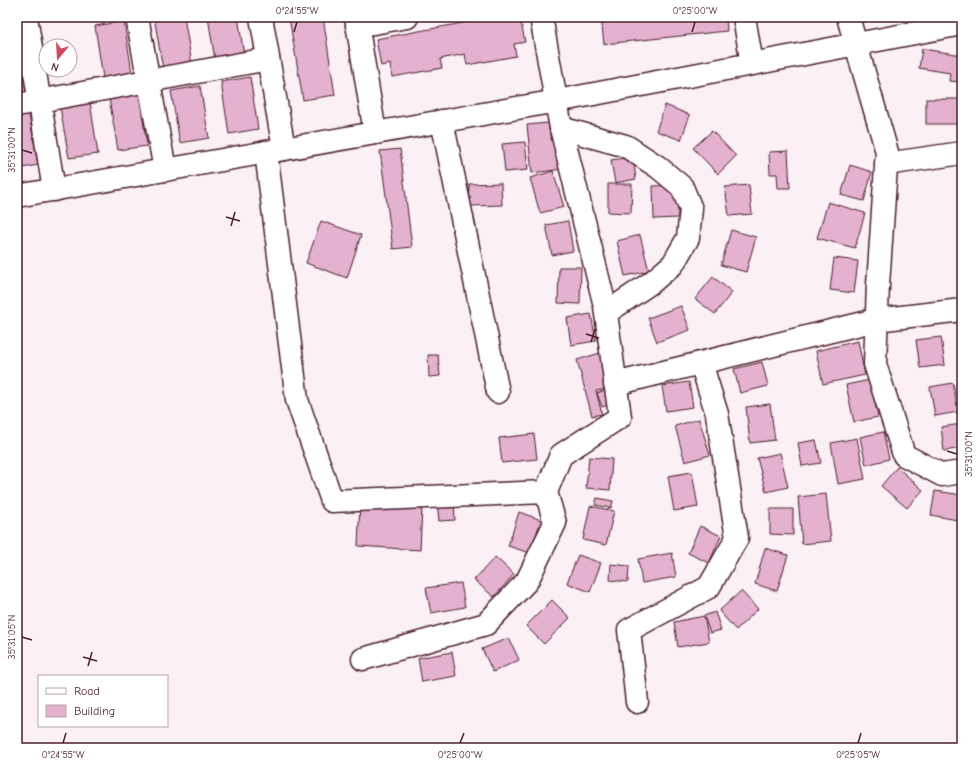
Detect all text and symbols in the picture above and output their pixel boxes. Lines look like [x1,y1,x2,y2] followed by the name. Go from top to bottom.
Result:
[276,5,319,17] text: 0°24'55"W
[673,5,718,17] text: 0°25'00"W
[38,38,78,78] north arrow
[50,60,60,74] text: N
[6,127,18,173] text: 35°31'00"N
[963,431,975,477] text: 35°31'00"N
[6,615,18,659] text: 35°31'05"N
[38,675,168,727] legend
[74,684,100,698] text: Road
[74,704,115,718] text: Building
[42,749,85,761] text: 0°24'55"W
[438,749,483,761] text: 0°25'00"W
[836,749,880,761] text: 0°25'05"W

